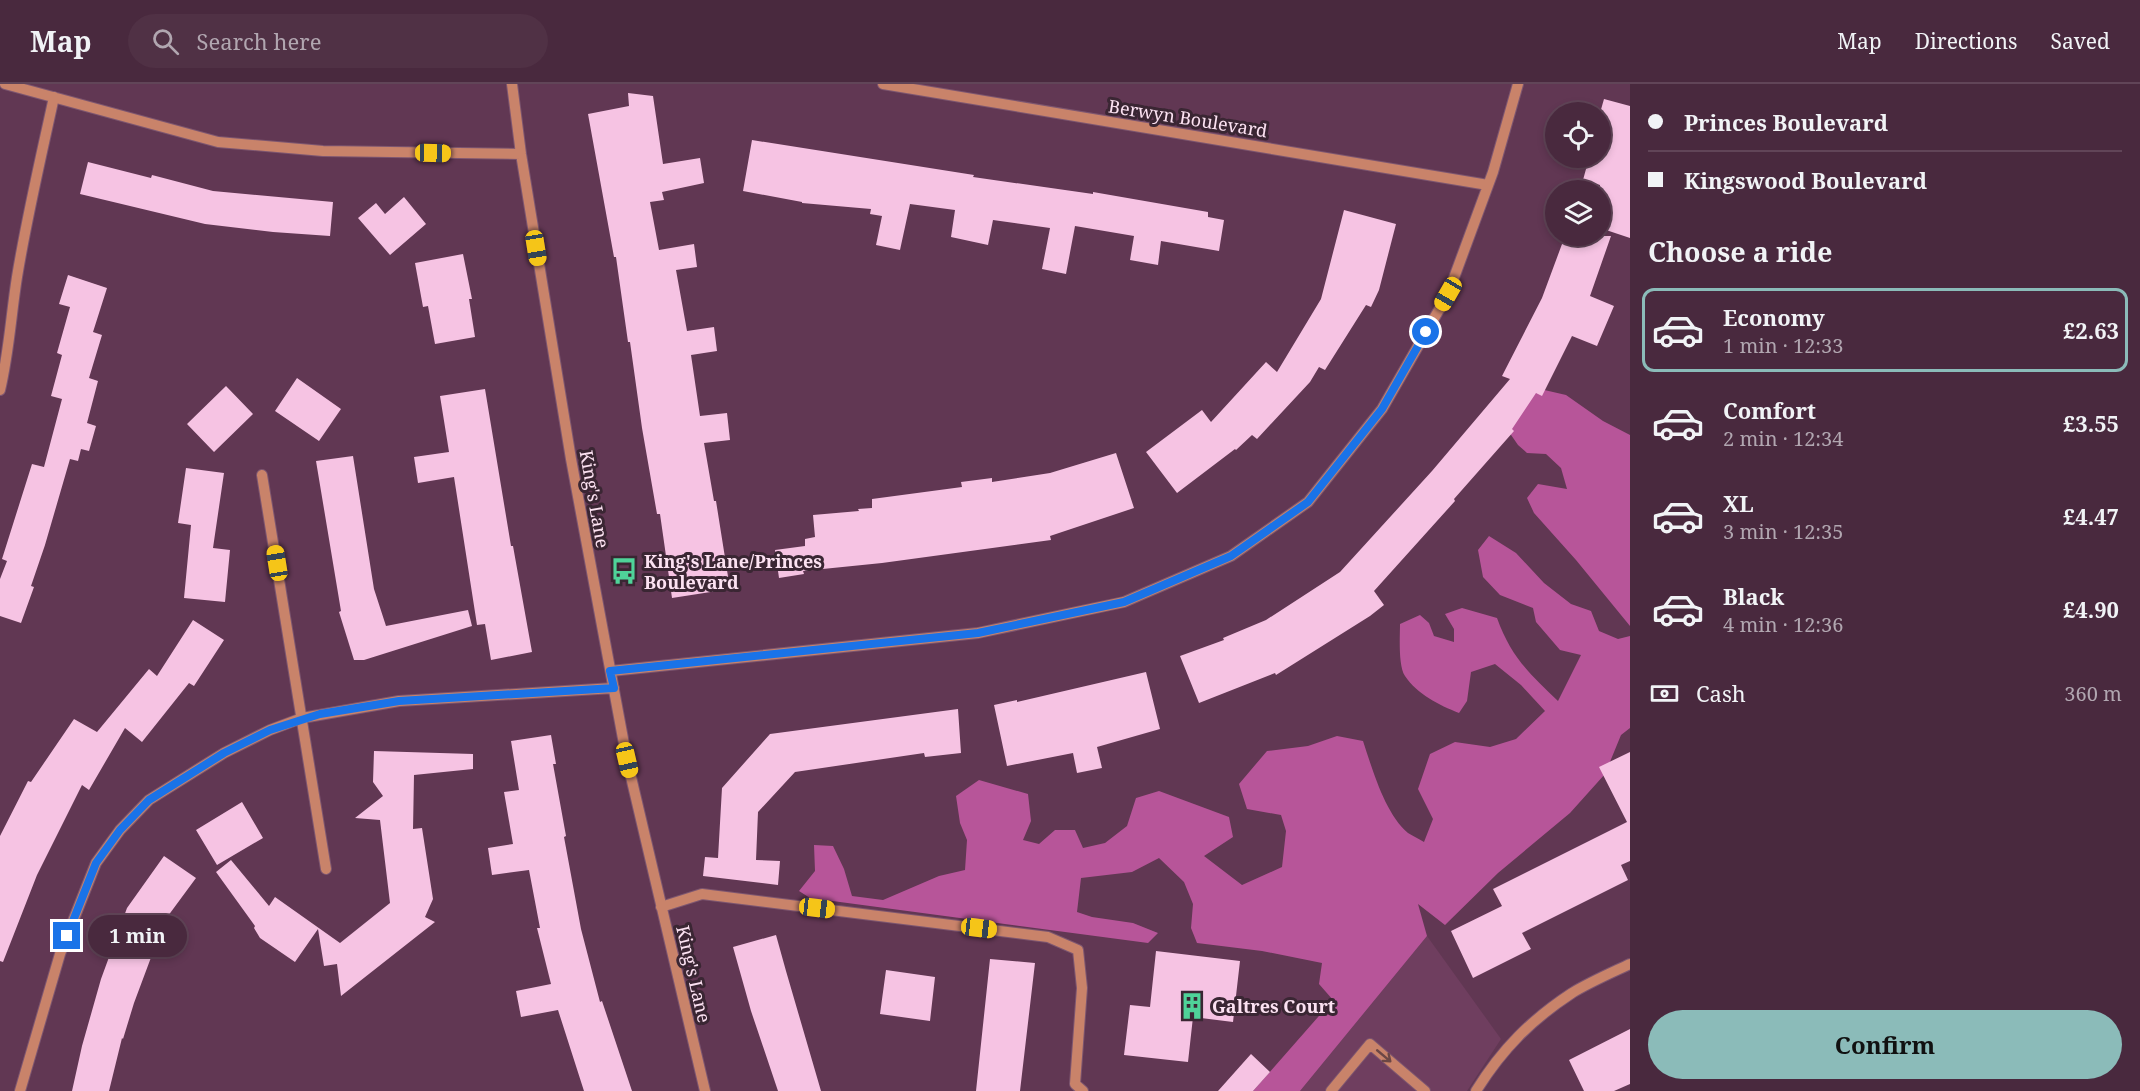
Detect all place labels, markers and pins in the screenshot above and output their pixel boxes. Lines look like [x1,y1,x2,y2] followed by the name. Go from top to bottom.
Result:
[644,549,822,594] place label: King's Lane/Princes Boulevard
[609,556,639,586] bus stop icon: King's Lane/Princes Boulevard
[1177,991,1207,1021] building icon: Galtres Court
[1212,994,1335,1018] place label: Galtres Court

